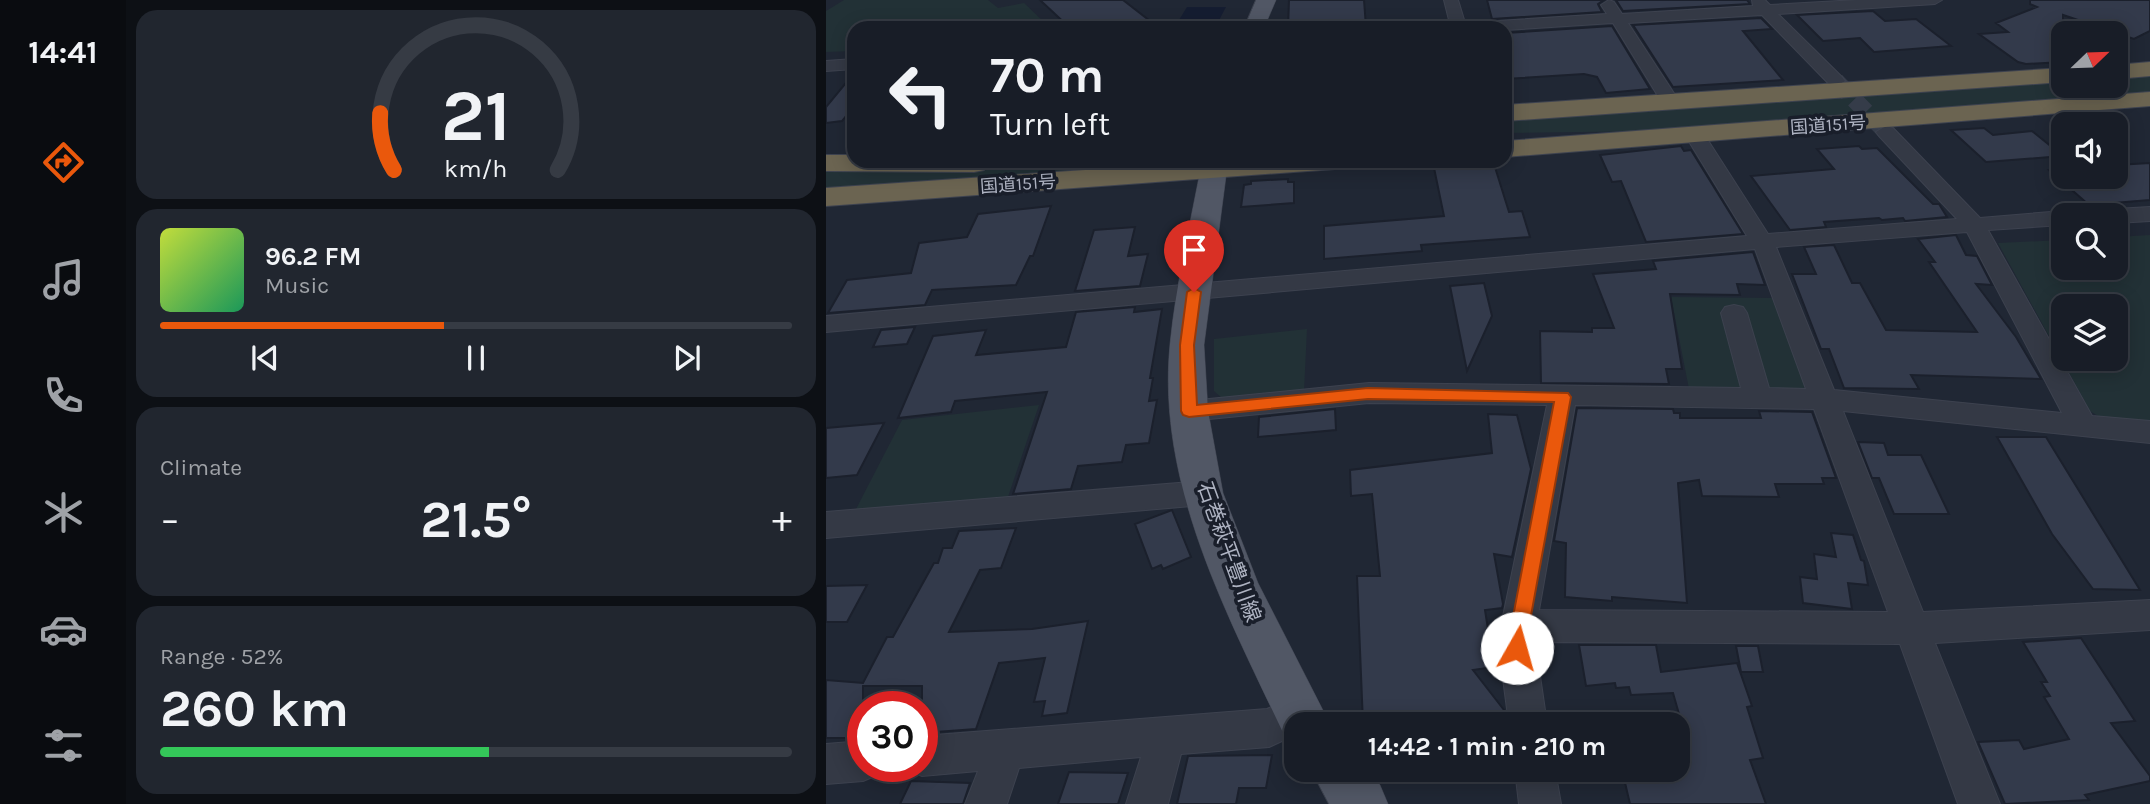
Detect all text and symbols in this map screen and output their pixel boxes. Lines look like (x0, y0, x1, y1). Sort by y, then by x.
north arrow (2051, 21, 2128, 98)
map controls (2051, 21, 2128, 371)
text: 14:41 (28, 34, 98, 71)
text: 70 m (990, 47, 1104, 104)
icon: left (875, 49, 966, 140)
text: 21 (441, 74, 511, 159)
text: Turn left (990, 106, 1110, 143)
street label: 国道151号 (1789, 111, 1867, 139)
button: sound (2051, 112, 2128, 189)
icon: directions (39, 138, 88, 187)
text: km/h (444, 154, 508, 183)
street label: 国道151号 (979, 170, 1057, 198)
button: search (2051, 203, 2128, 280)
pin (1164, 220, 1224, 292)
icon: arrive (1175, 231, 1213, 269)
text: 96.2 FM (265, 241, 362, 272)
icon: music (39, 255, 88, 304)
text: Music (265, 272, 329, 299)
button: layers (2051, 294, 2128, 371)
icon: previous (246, 339, 284, 377)
icon: pause (457, 339, 495, 377)
icon: next (668, 339, 706, 377)
icon: phone (39, 371, 88, 420)
text: Climate (160, 454, 242, 481)
street label: 石巻萩平豊川線 (1193, 479, 1265, 625)
icon: climate (39, 488, 88, 537)
text: 21.5° (420, 489, 532, 550)
text: − (160, 497, 180, 542)
text: + (772, 497, 792, 542)
icon: car (39, 605, 88, 654)
position arrow (1480, 611, 1554, 685)
text: Range · 52% (160, 643, 283, 670)
text: 260 km (160, 678, 349, 739)
speed limit sign: 30 (847, 691, 938, 782)
icon: filters (39, 721, 88, 770)
text: 14:42 · 1 min · 210 m (1368, 731, 1606, 762)

